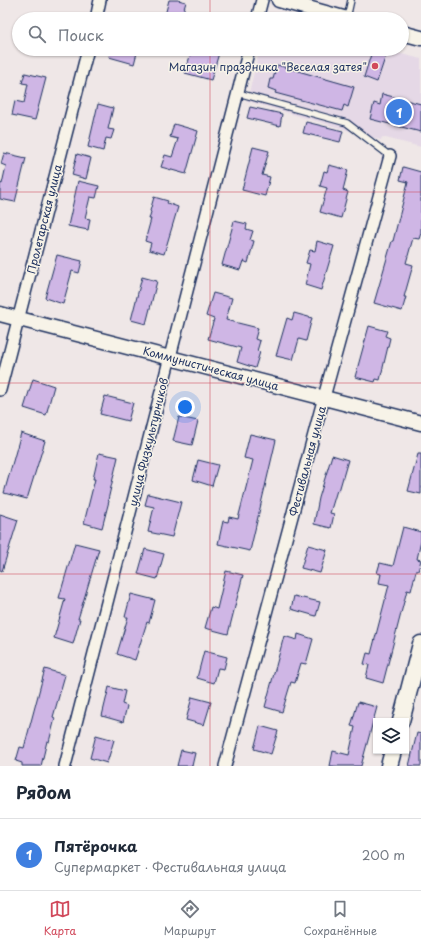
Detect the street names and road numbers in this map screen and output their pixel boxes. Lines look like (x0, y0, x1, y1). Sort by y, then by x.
street label: Пролетарская улица (22, 162, 66, 276)
street label: Коммунистическая улица (141, 342, 281, 394)
street label: улица Физкультурников (124, 376, 172, 508)
street label: Фестивальная улица (284, 404, 330, 518)

